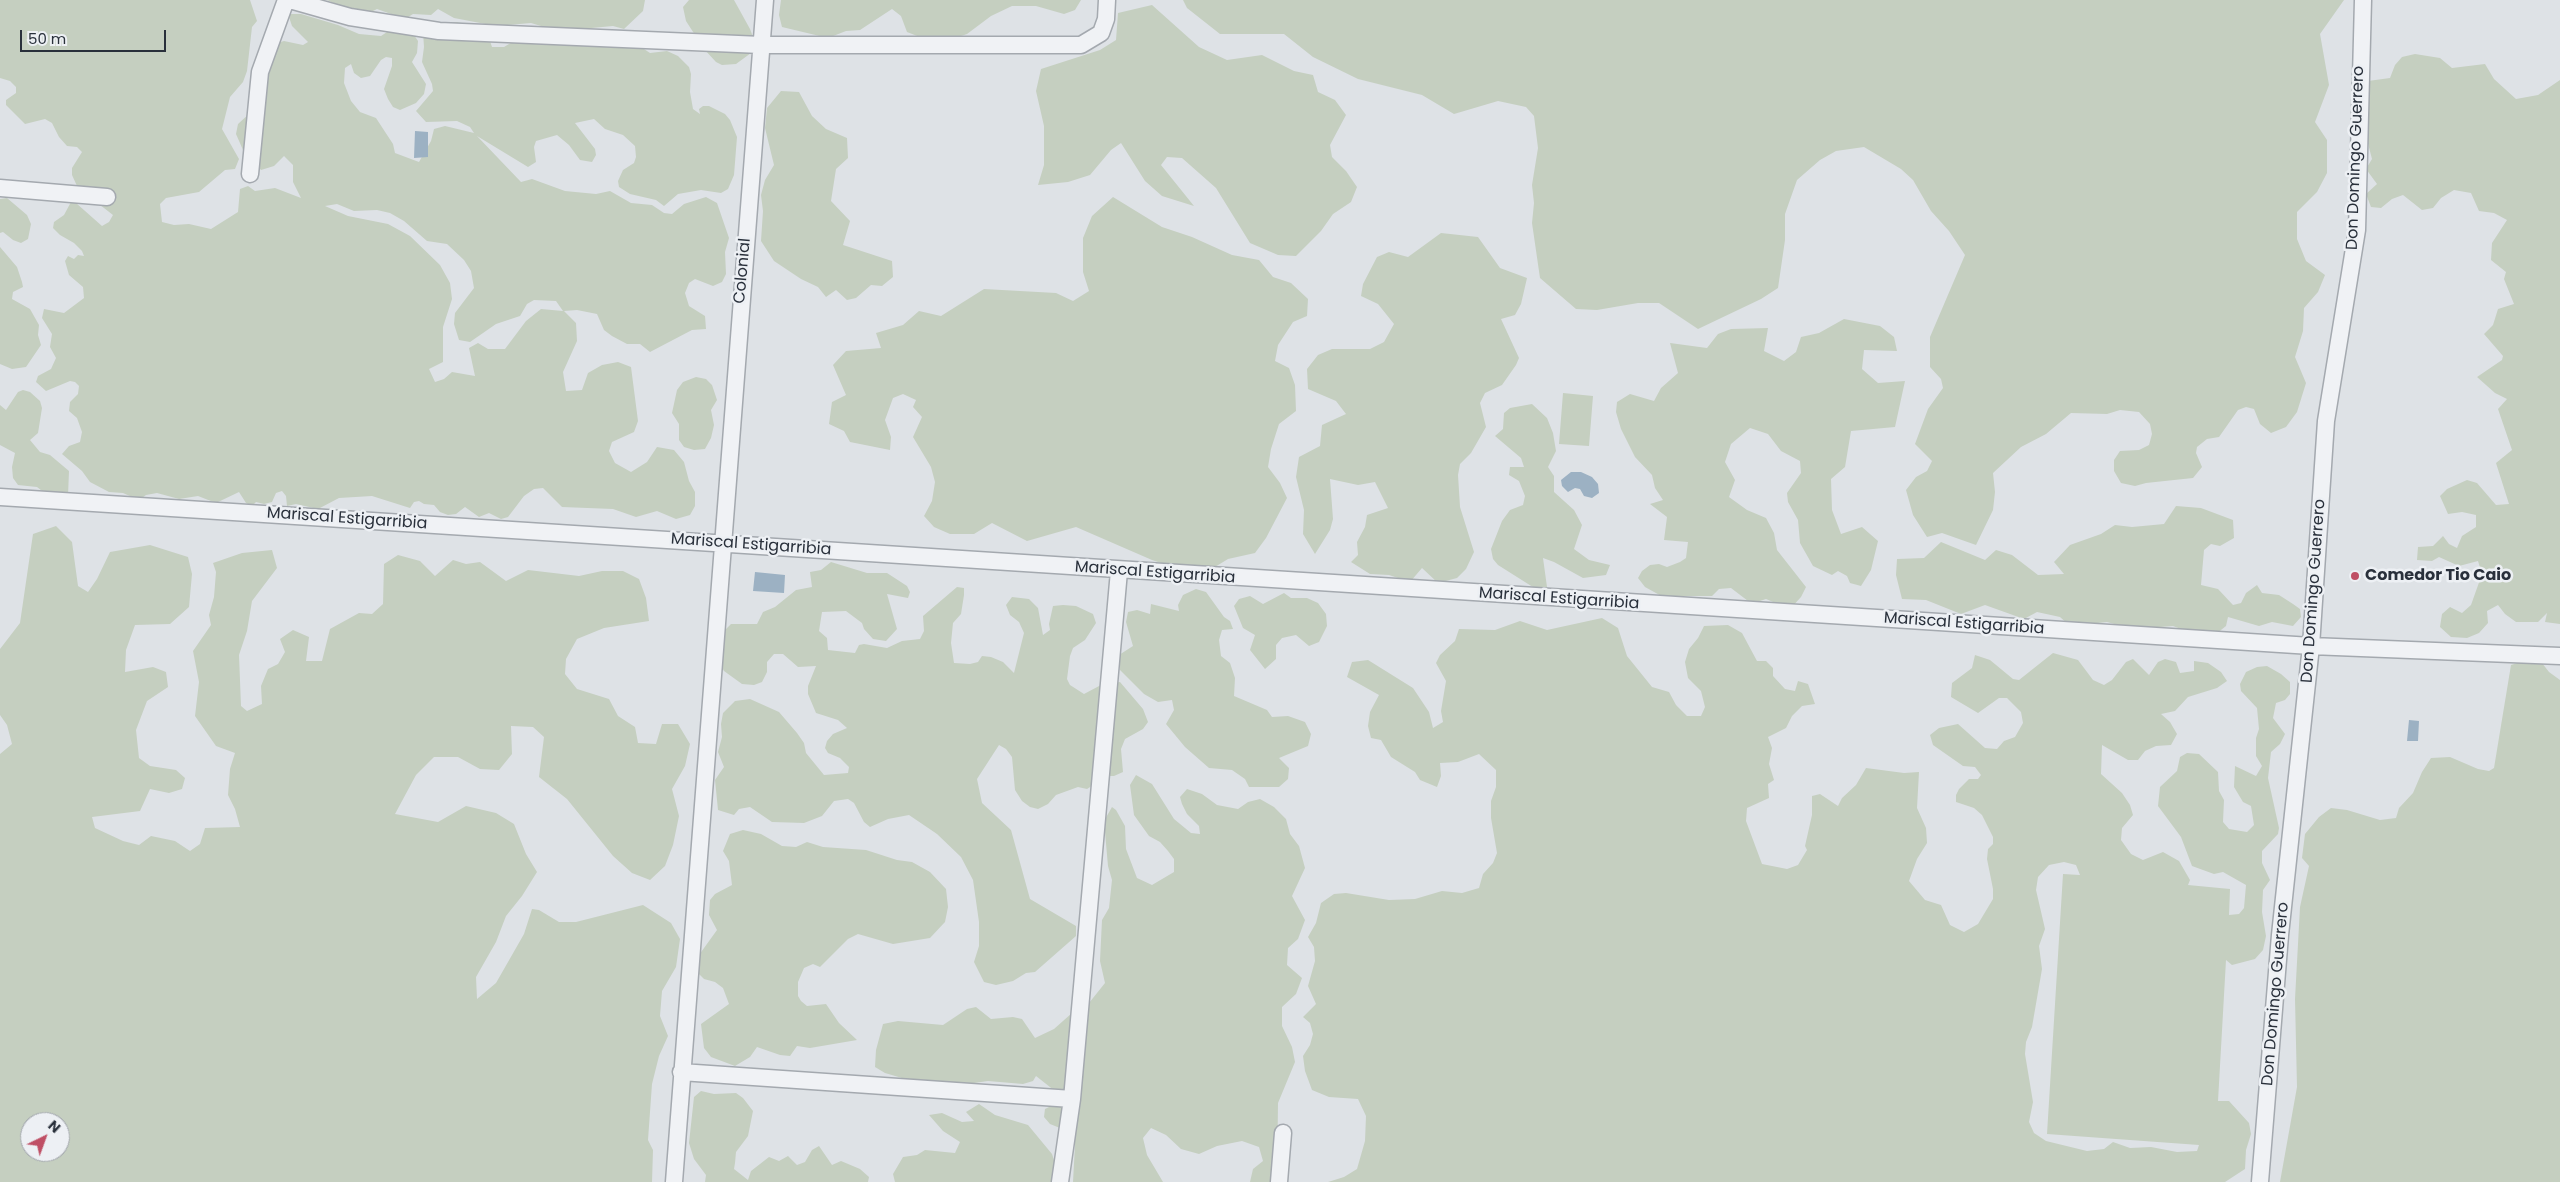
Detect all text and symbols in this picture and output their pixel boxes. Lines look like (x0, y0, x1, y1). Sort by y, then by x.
scale bar (22, 20, 169, 52)
text: 50 m (28, 28, 66, 49)
street label: Don Domingo Guerrero (2343, 66, 2369, 250)
street label: Colonial (731, 237, 755, 305)
street label: Don Domingo Guerrero (2298, 498, 2330, 684)
street label: Mariscal Estigarribia (266, 504, 428, 534)
street label: Mariscal Estigarribia (670, 530, 832, 560)
street label: Mariscal Estigarribia (1074, 558, 1236, 588)
place label: Comedor Tio Caio (2365, 566, 2511, 586)
marker: Comedor Tio Caio (2349, 570, 2361, 582)
street label: Mariscal Estigarribia (1478, 584, 1640, 614)
street label: Mariscal Estigarribia (1883, 609, 2045, 639)
street label: Don Domingo Guerrero (2258, 901, 2294, 1087)
north arrow (20, 1112, 70, 1162)
text: N (44, 1116, 65, 1138)

